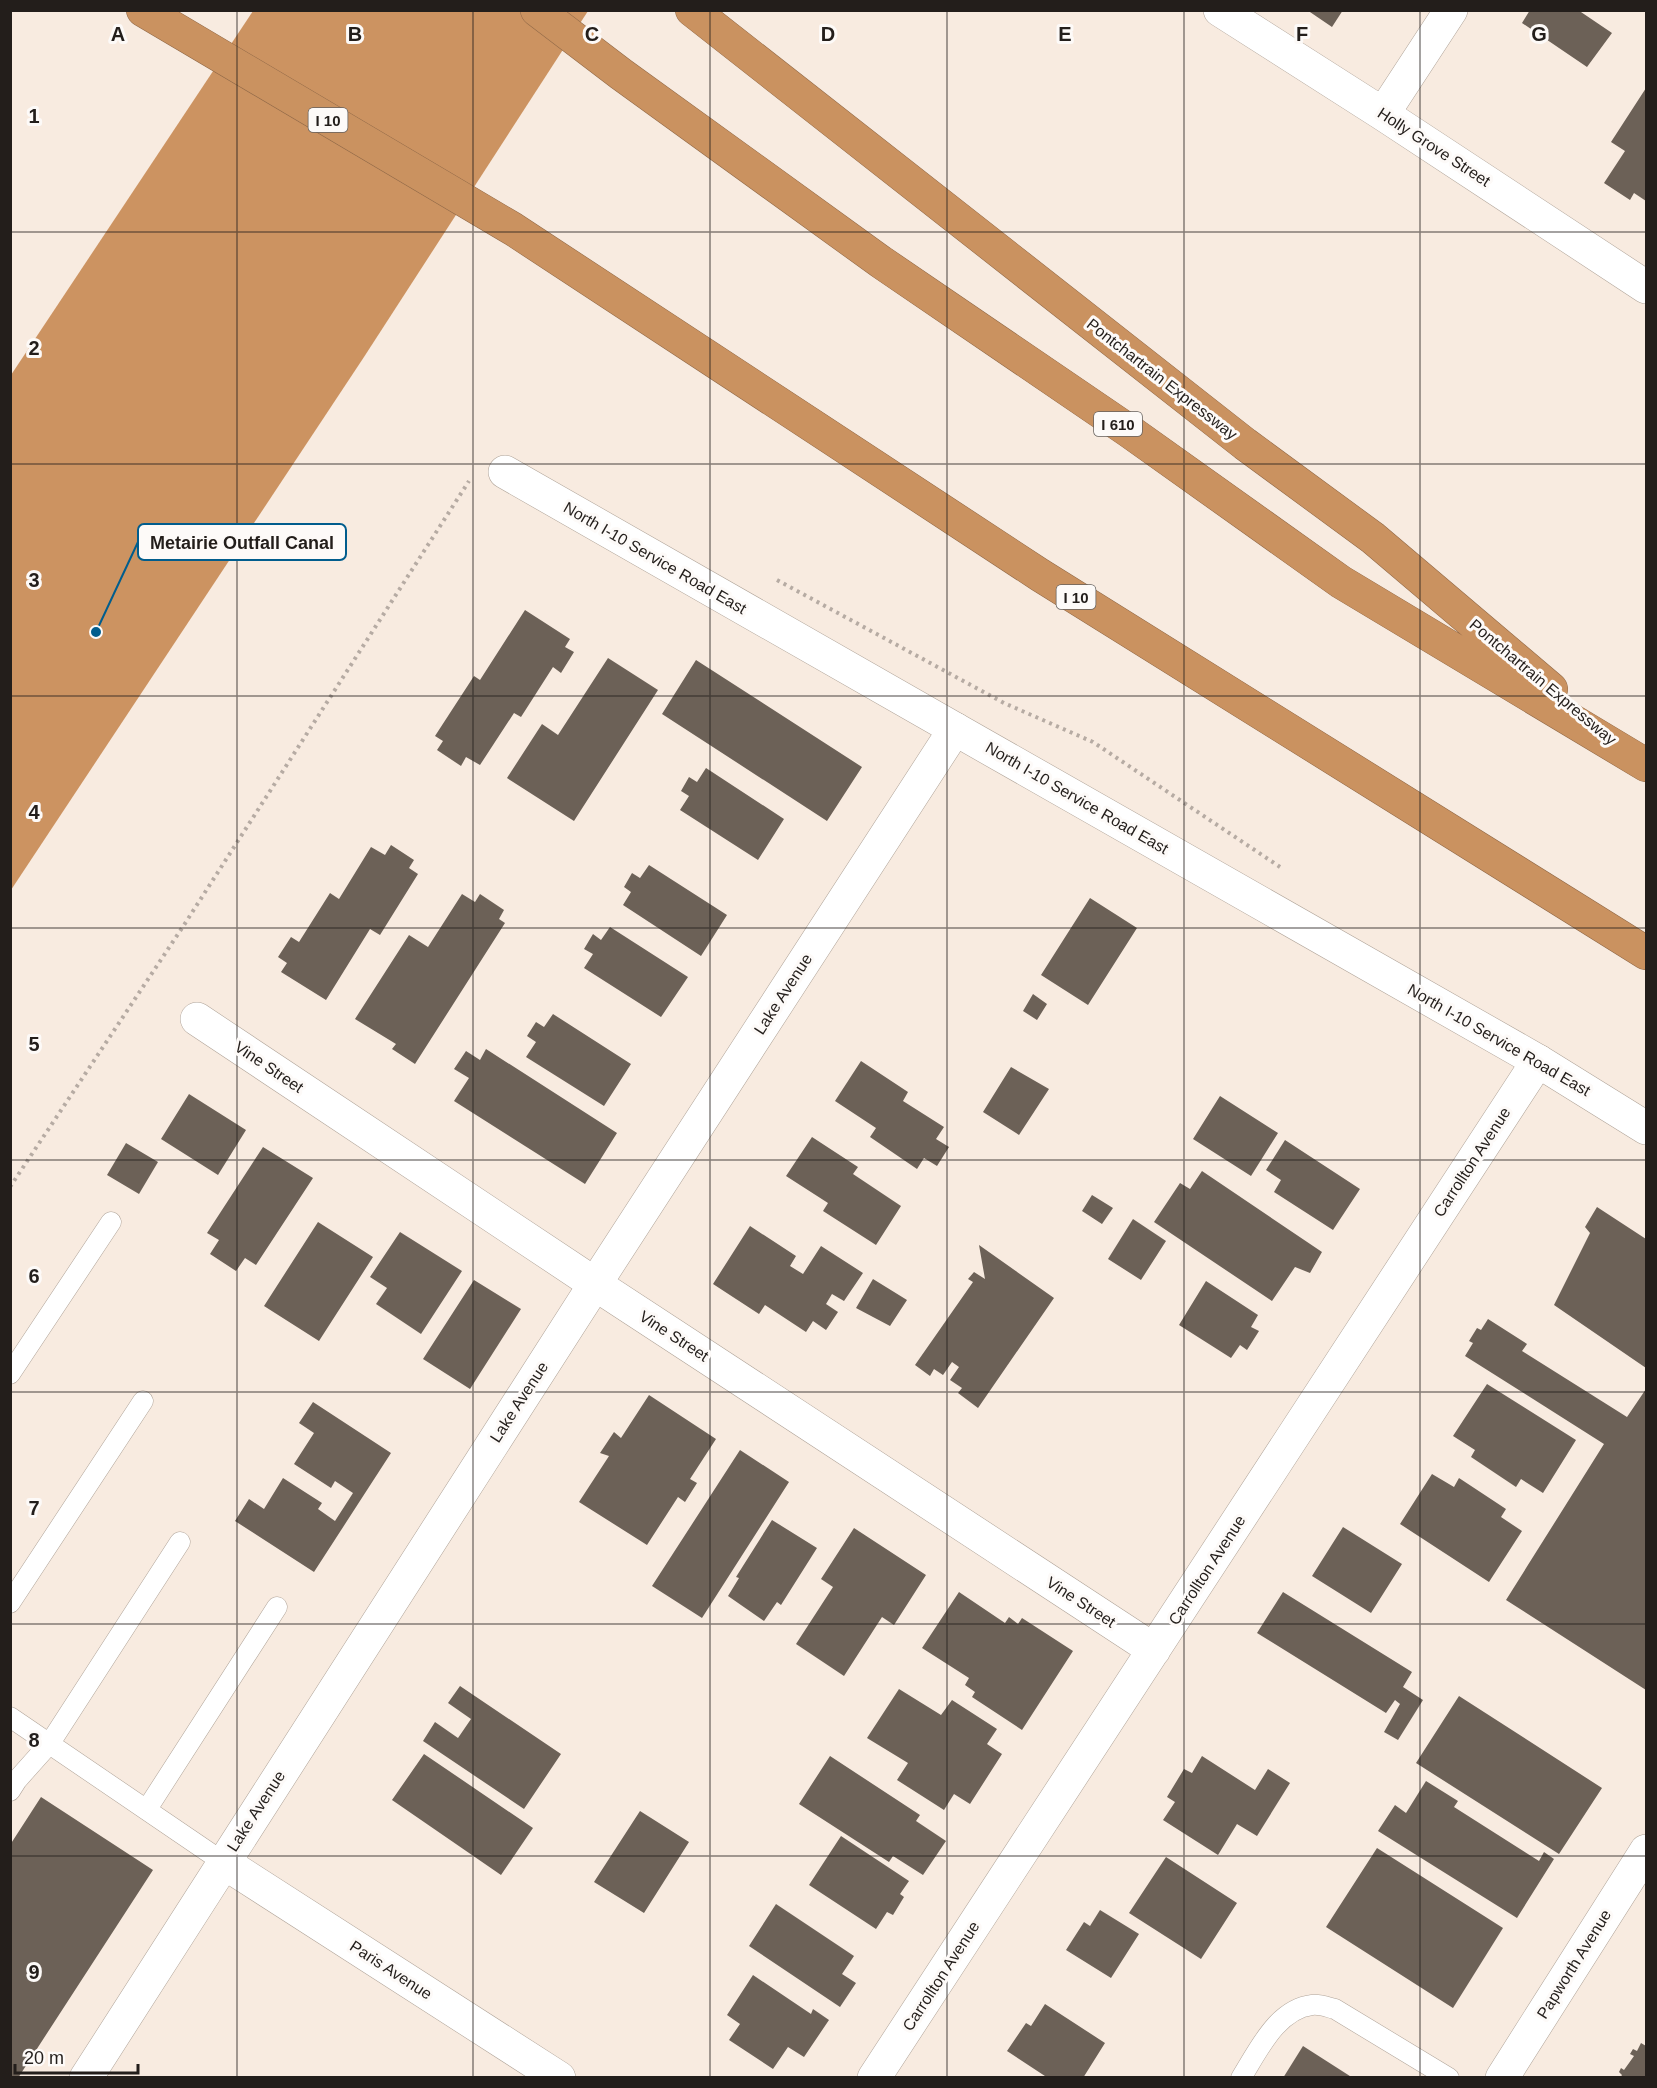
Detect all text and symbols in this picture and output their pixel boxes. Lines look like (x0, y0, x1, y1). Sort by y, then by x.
text: A (111, 23, 125, 45)
text: B (348, 23, 362, 45)
text: C (585, 23, 599, 45)
text: D (821, 23, 835, 45)
text: E (1058, 23, 1072, 45)
text: F (1296, 23, 1308, 45)
text: G (1531, 23, 1547, 45)
street label: Holly Grove Street (1375, 104, 1494, 190)
text: 1 (28, 105, 40, 127)
road number: I 10 (308, 108, 348, 132)
street label: Pontchartrain Expressway (1084, 315, 1240, 443)
text: 2 (28, 337, 40, 359)
road number: I 610 (1094, 412, 1142, 436)
street label: North I-10 Service Road East (561, 499, 750, 618)
callout: Metairie Outfall Canal (138, 524, 346, 560)
text: Metairie Outfall Canal (150, 533, 334, 553)
text: 3 (28, 569, 40, 591)
road number: I 10 (1056, 585, 1096, 609)
street label: Pontchartrain Expressway (1466, 616, 1620, 748)
street label: North I-10 Service Road East (983, 739, 1172, 858)
text: 4 (28, 801, 40, 823)
street label: Lake Avenue (751, 951, 815, 1037)
street label: North I-10 Service Road East (1405, 981, 1594, 1100)
text: 5 (28, 1033, 40, 1055)
street label: Vine Street (232, 1038, 307, 1096)
street label: Carrollton Avenue (1430, 1104, 1514, 1220)
text: 6 (28, 1265, 40, 1287)
street label: Vine Street (636, 1307, 712, 1365)
street label: Lake Avenue (487, 1359, 551, 1445)
text: 7 (28, 1497, 40, 1519)
street label: Carrollton Avenue (1165, 1512, 1249, 1628)
street label: Vine Street (1043, 1573, 1119, 1631)
text: 8 (28, 1729, 40, 1751)
street label: Lake Avenue (224, 1768, 288, 1854)
street label: Papworth Avenue (1534, 1906, 1614, 2022)
street label: Carrollton Avenue (899, 1918, 983, 2034)
street label: Paris Avenue (347, 1937, 435, 2003)
text: 9 (28, 1961, 40, 1983)
scale bar (15, 2037, 138, 2075)
text: 20 m (24, 2048, 64, 2068)

